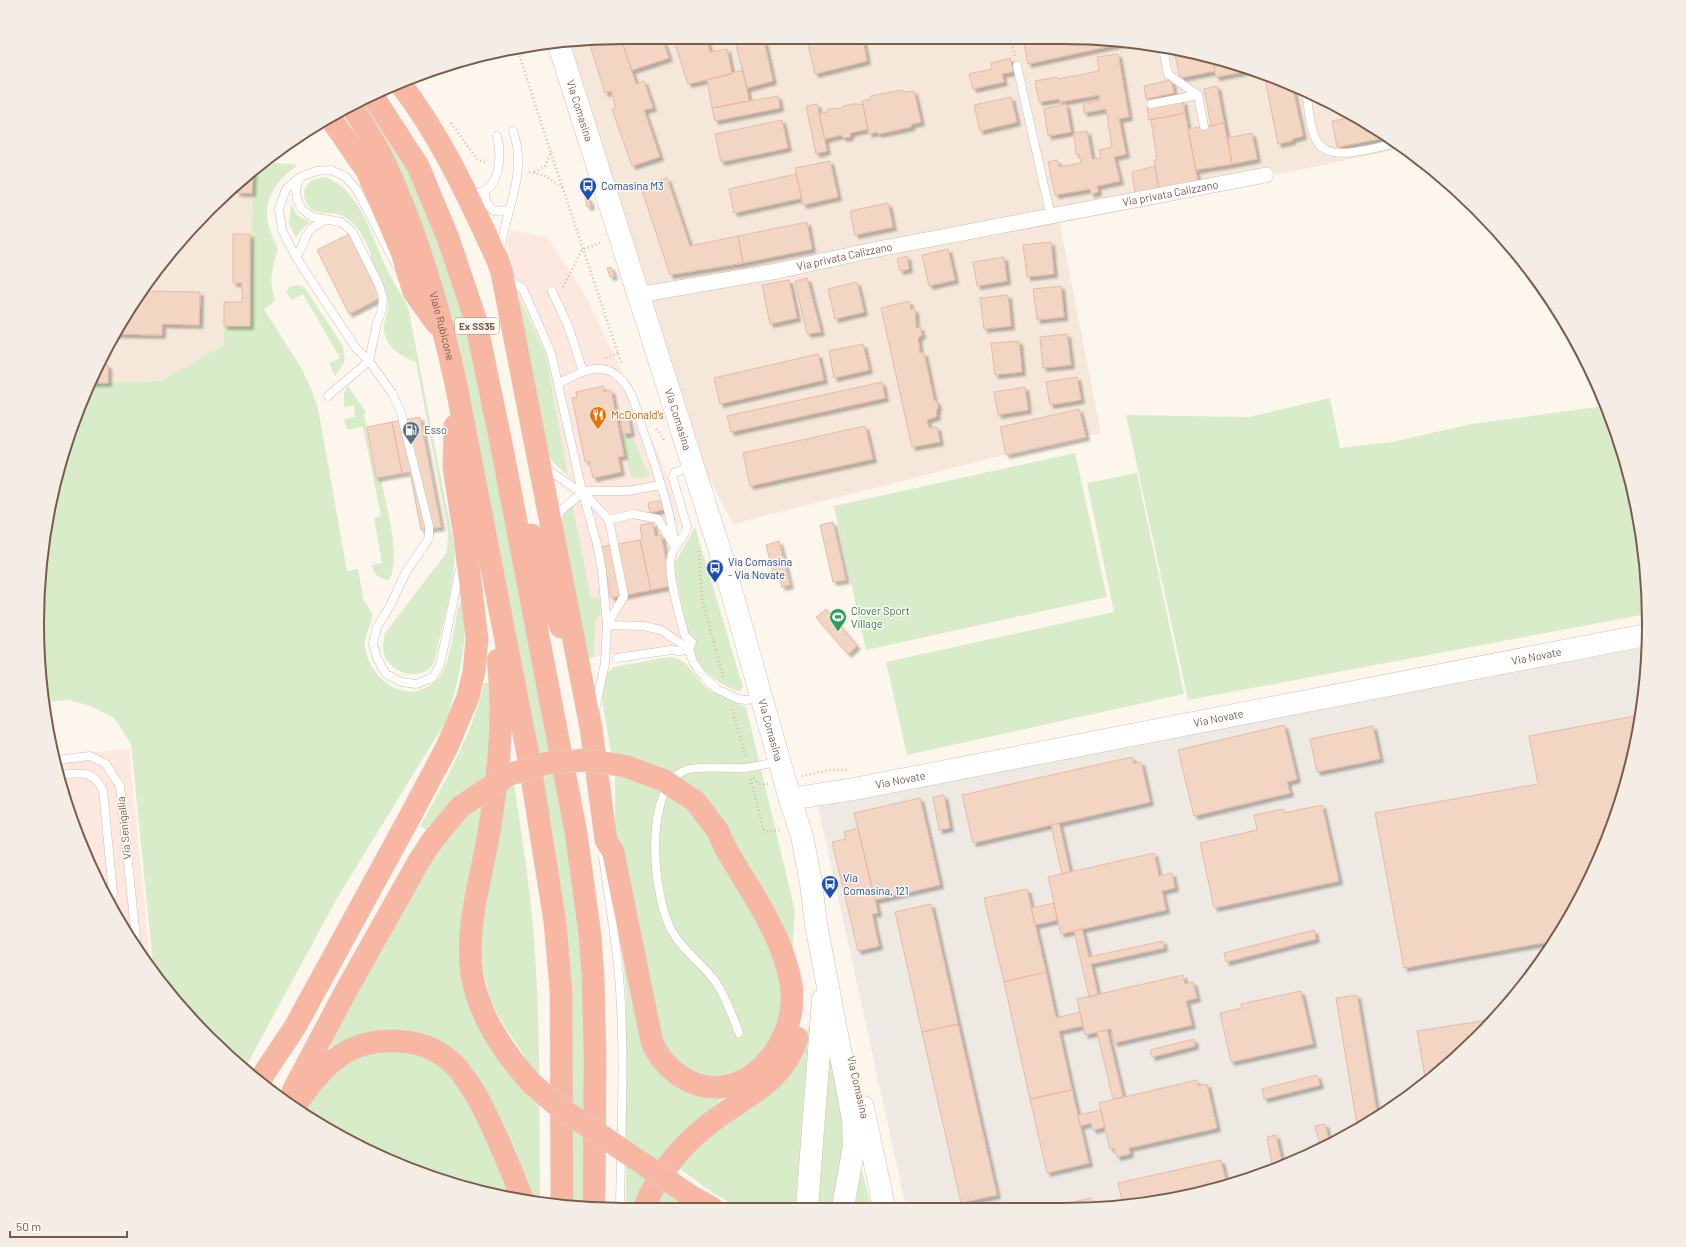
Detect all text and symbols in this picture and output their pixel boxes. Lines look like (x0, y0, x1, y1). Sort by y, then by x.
street label: Via Comasina (564, 78, 596, 143)
bus stop icon: Comasina M3 (578, 176, 598, 201)
street label: Via privata Calizzano (1121, 177, 1219, 208)
place label: Comasina M3 (601, 179, 664, 192)
street label: Via privata Calizzano (795, 240, 893, 273)
street label: Viale Rubicone (427, 290, 457, 361)
road number: Ex SS35 (455, 318, 499, 334)
street label: Via Comasina (663, 387, 695, 452)
restaurant icon: McDonald's (588, 405, 608, 430)
place label: McDonald's (611, 408, 664, 421)
fuel station icon: Esso (401, 420, 421, 445)
place label: Esso (424, 423, 447, 436)
place label: Via Comasina - Via Novate (728, 555, 792, 581)
bus stop icon: Via Comasina - Via Novate (705, 558, 725, 583)
place label: Clover Sport Village (851, 604, 910, 630)
sports icon: Clover Sport Village (828, 607, 848, 632)
street label: Via Novate (1510, 645, 1563, 667)
street label: Via Comasina (756, 697, 786, 762)
street label: Via Novate (1192, 706, 1245, 729)
street label: Via Novate (874, 768, 927, 791)
street label: Via Senigallia (114, 796, 133, 860)
place label: Via Comasina, 121 (843, 871, 909, 897)
bus stop icon: Via Comasina, 121 (820, 874, 840, 899)
street label: Via Comasina (845, 1054, 872, 1120)
scale bar (10, 1213, 127, 1239)
text: 50 m (16, 1219, 41, 1233)

